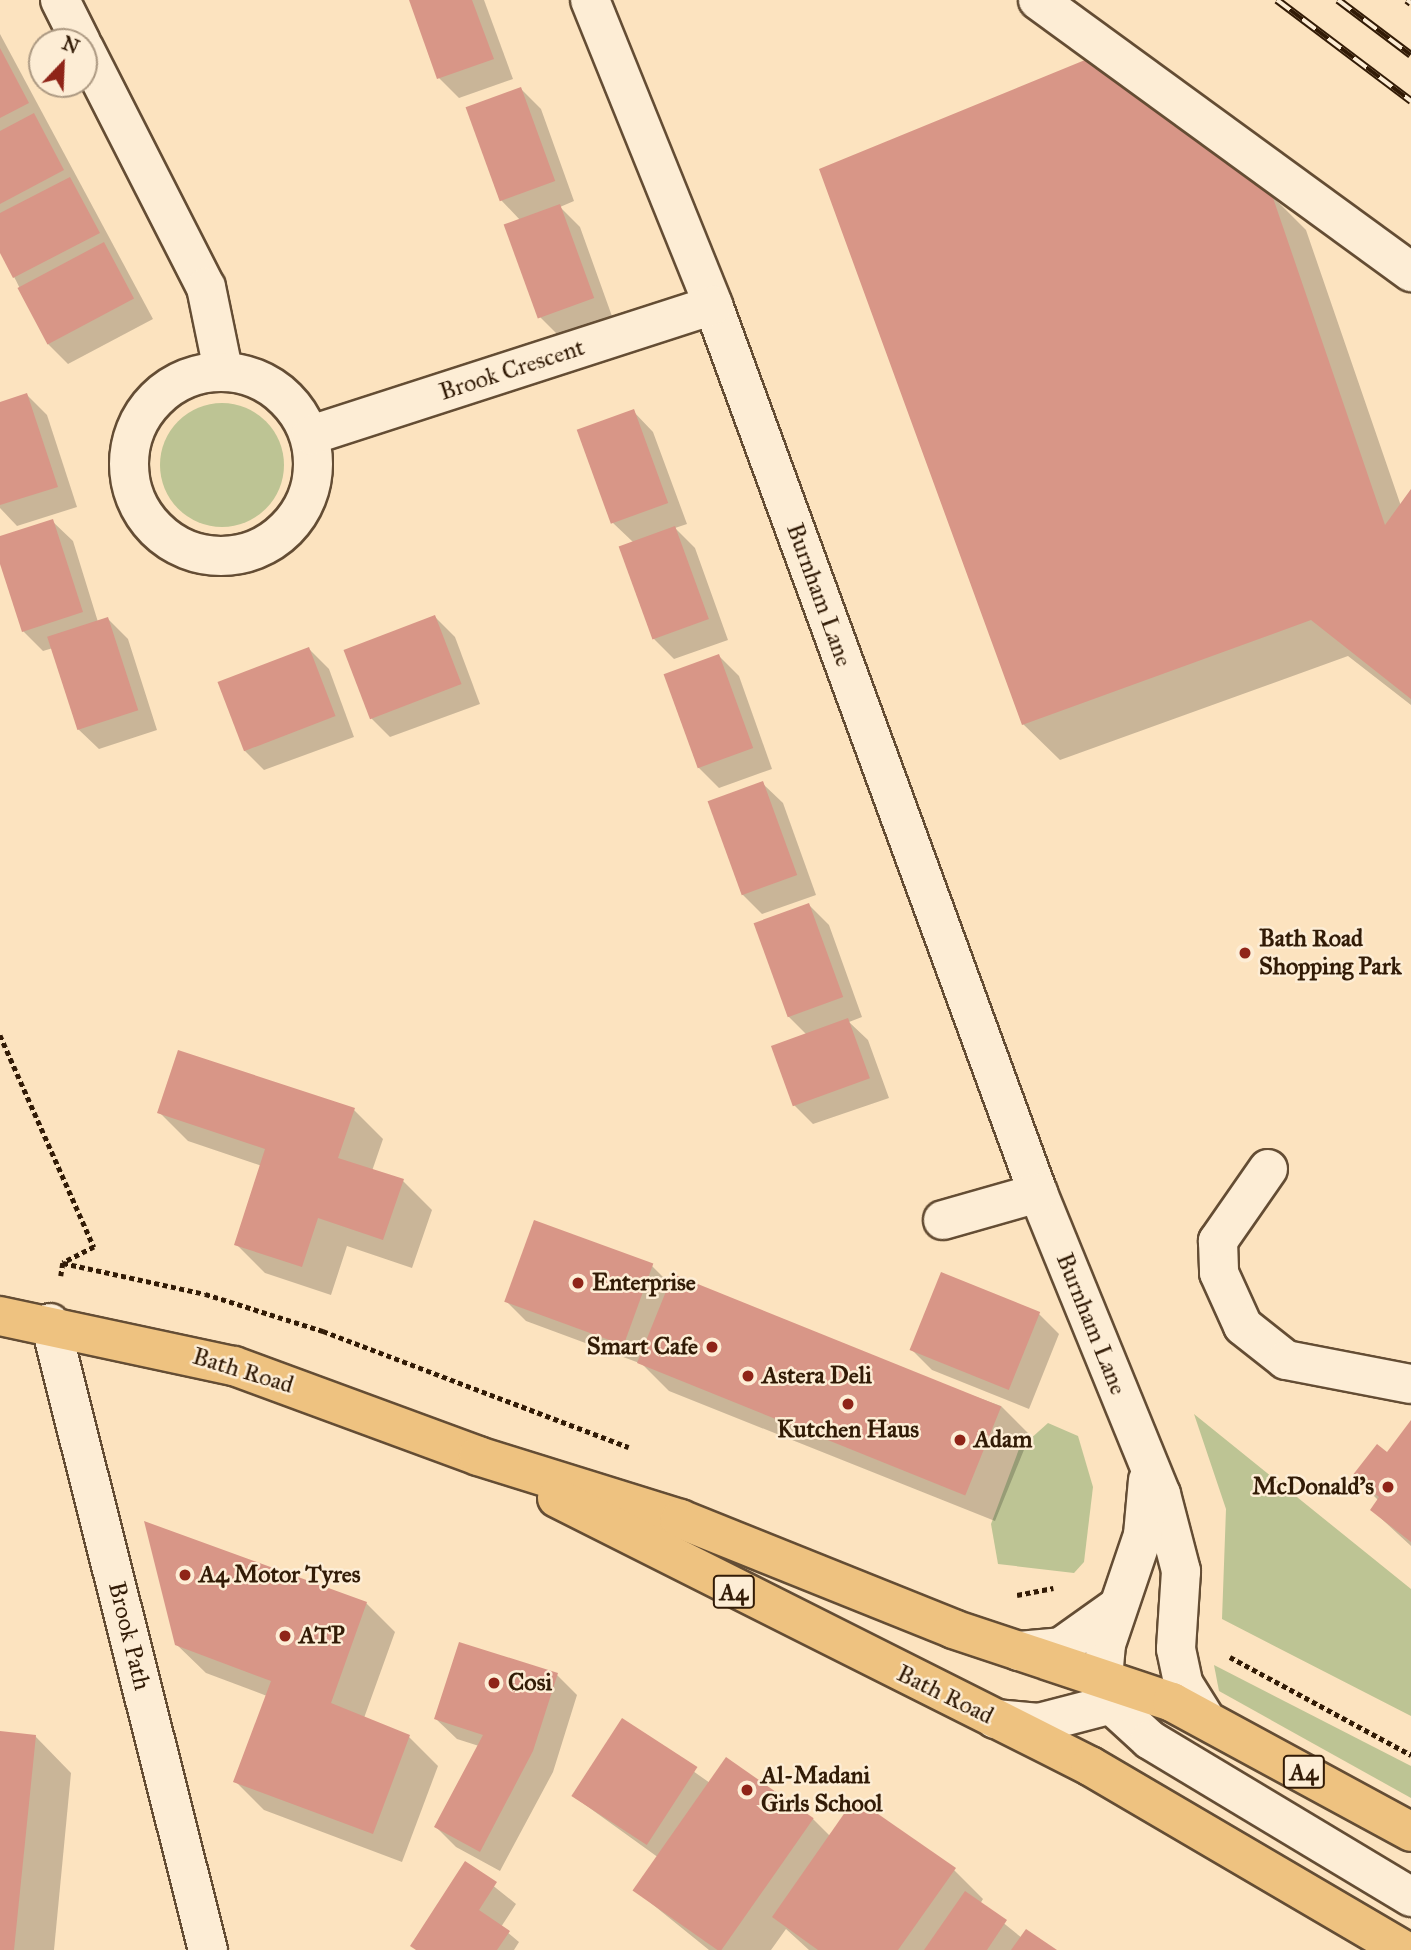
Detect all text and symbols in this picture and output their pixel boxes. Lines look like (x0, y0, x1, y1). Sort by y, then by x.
north arrow (28, 28, 98, 98)
text: N (59, 31, 83, 59)
street label: Brook Crescent (436, 333, 588, 407)
street label: Burnham Lane (780, 519, 858, 671)
place label: Bath Road Shopping Park (1259, 925, 1402, 981)
marker: Bath Road Shopping Park (1237, 945, 1253, 961)
street label: Burnham Lane (1049, 1249, 1133, 1399)
place label: Enterprise (592, 1269, 696, 1297)
marker: Enterprise (570, 1275, 586, 1291)
place label: Smart Cafe (587, 1333, 698, 1361)
marker: Smart Cafe (704, 1339, 720, 1355)
street label: Bath Road (189, 1342, 297, 1400)
place label: Astera Deli (762, 1362, 872, 1390)
marker: Astera Deli (740, 1368, 756, 1384)
marker: Kutchen Haus (840, 1396, 856, 1412)
place label: Kutchen Haus (777, 1416, 919, 1444)
place label: Adam (974, 1426, 1032, 1454)
marker: Adam (952, 1432, 968, 1448)
place label: McDonald's (1252, 1473, 1374, 1501)
marker: McDonald's (1380, 1479, 1396, 1495)
place label: A4 Motor Tyres (199, 1561, 361, 1589)
marker: A4 Motor Tyres (177, 1567, 193, 1583)
road number: A4 (711, 1572, 757, 1611)
street label: Brook Path (102, 1579, 156, 1693)
place label: ATP (299, 1622, 345, 1650)
marker: ATP (277, 1628, 293, 1644)
street label: Bath Road (892, 1659, 998, 1731)
place label: Cosi (508, 1669, 552, 1697)
marker: Cosi (486, 1675, 502, 1691)
road number: A4 (1281, 1752, 1327, 1792)
place label: Al-Madani Girls School (761, 1762, 883, 1818)
marker: Al-Madani Girls School (739, 1782, 755, 1798)

